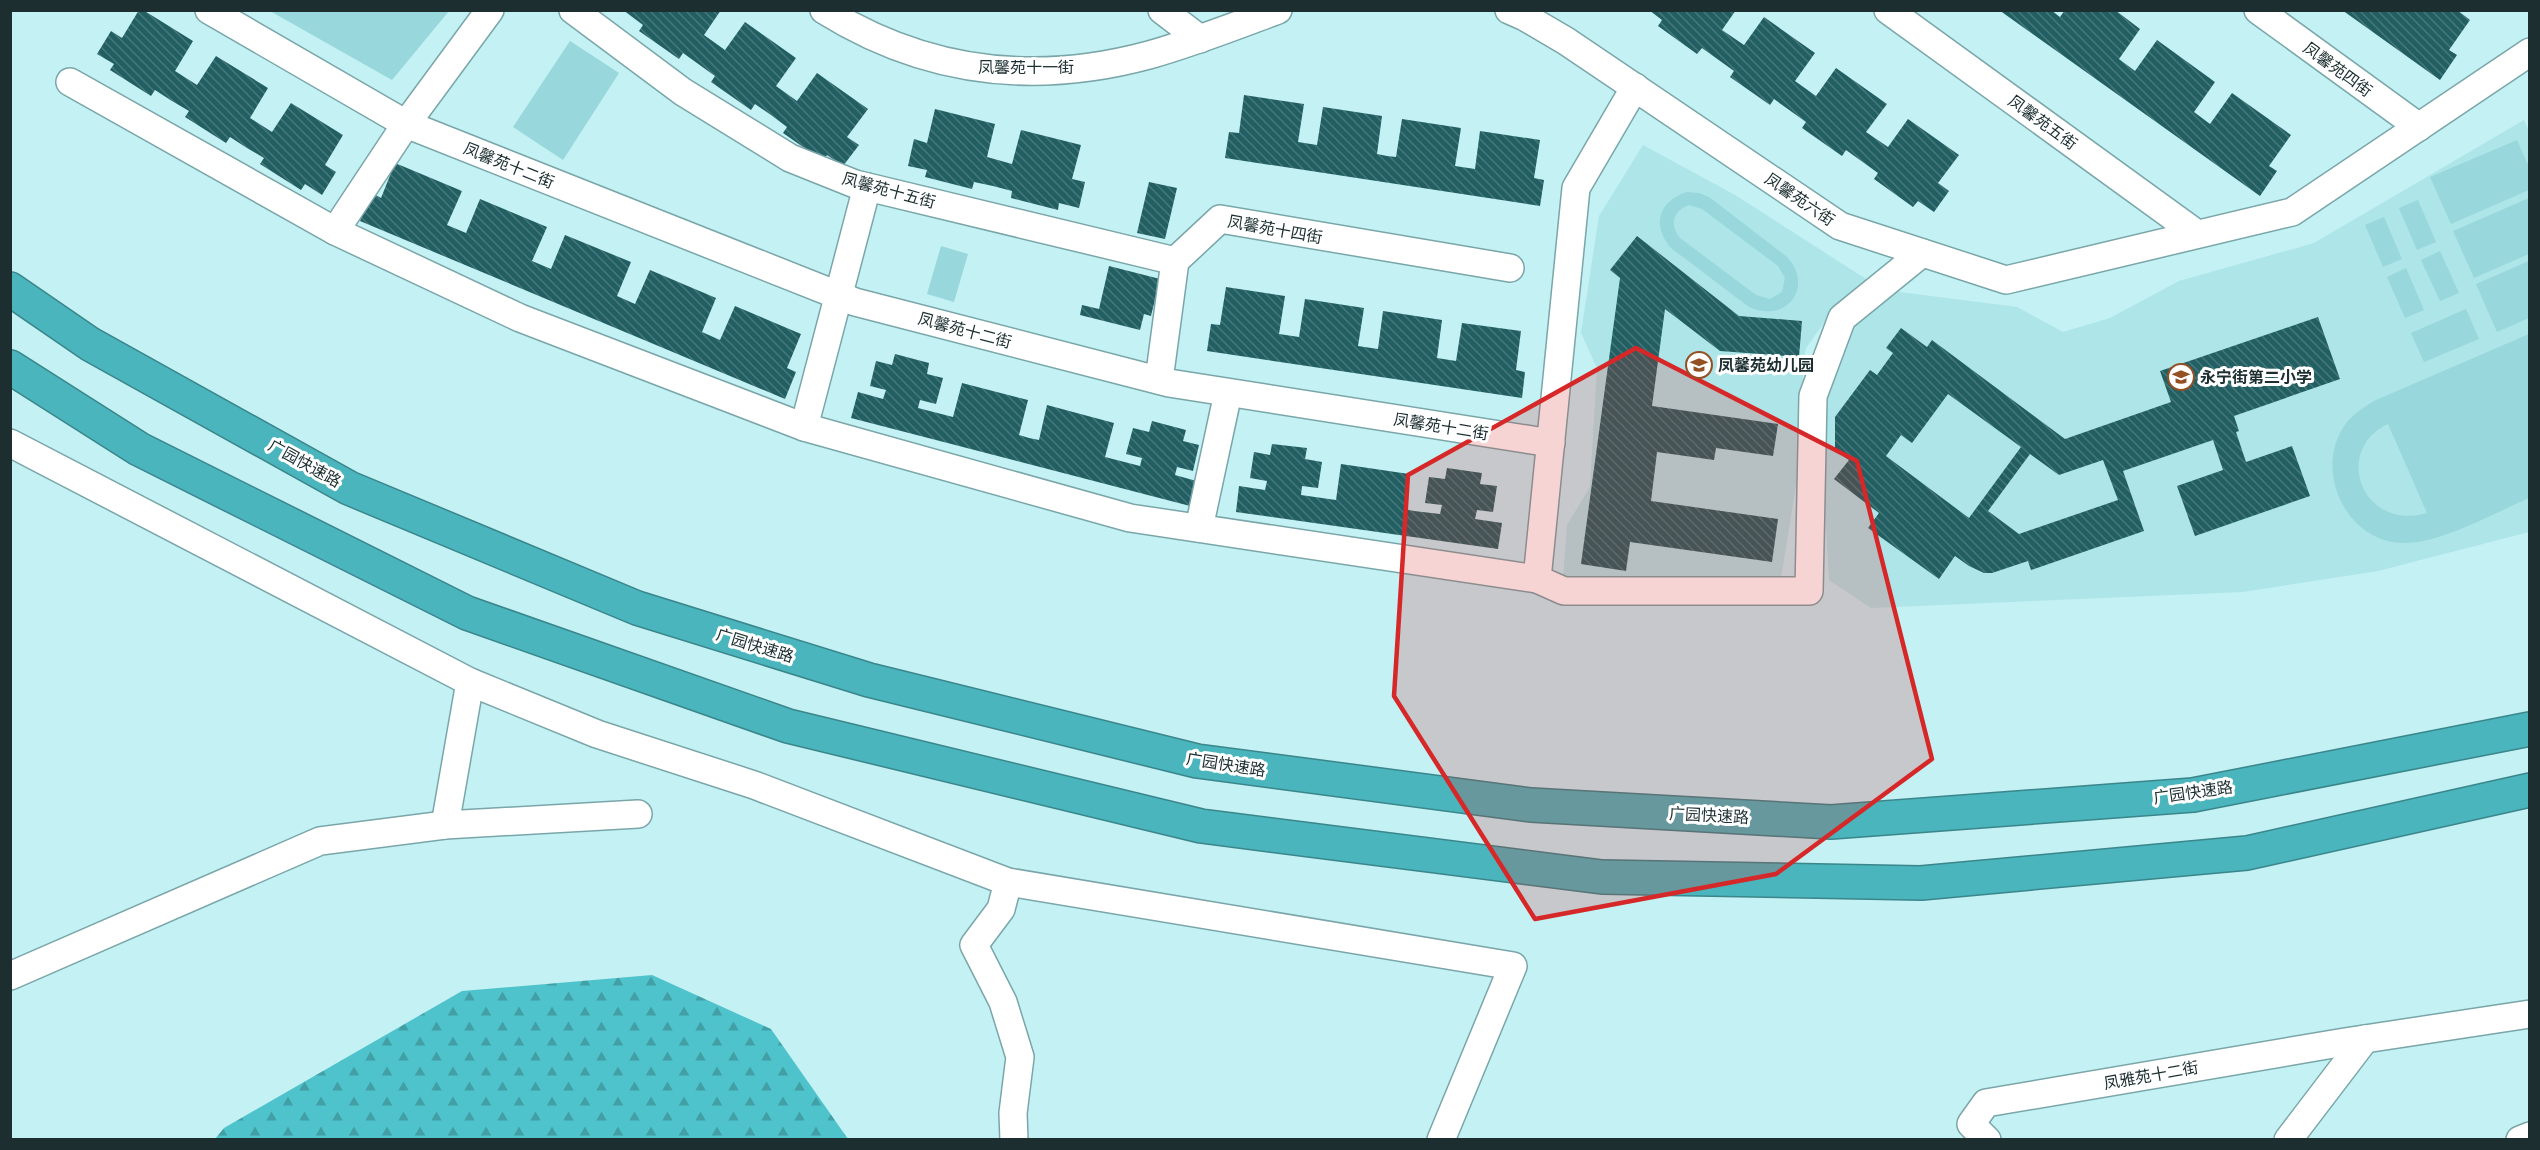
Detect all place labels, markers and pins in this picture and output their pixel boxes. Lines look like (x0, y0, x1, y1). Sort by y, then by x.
school or university icon: 凤馨苑幼儿园 (1684, 350, 1714, 380)
place label: 凤馨苑幼儿园 (1718, 356, 1814, 375)
school or university icon: 永宁街第二小学 (2166, 362, 2196, 392)
place label: 永宁街第二小学 (2200, 368, 2312, 387)

